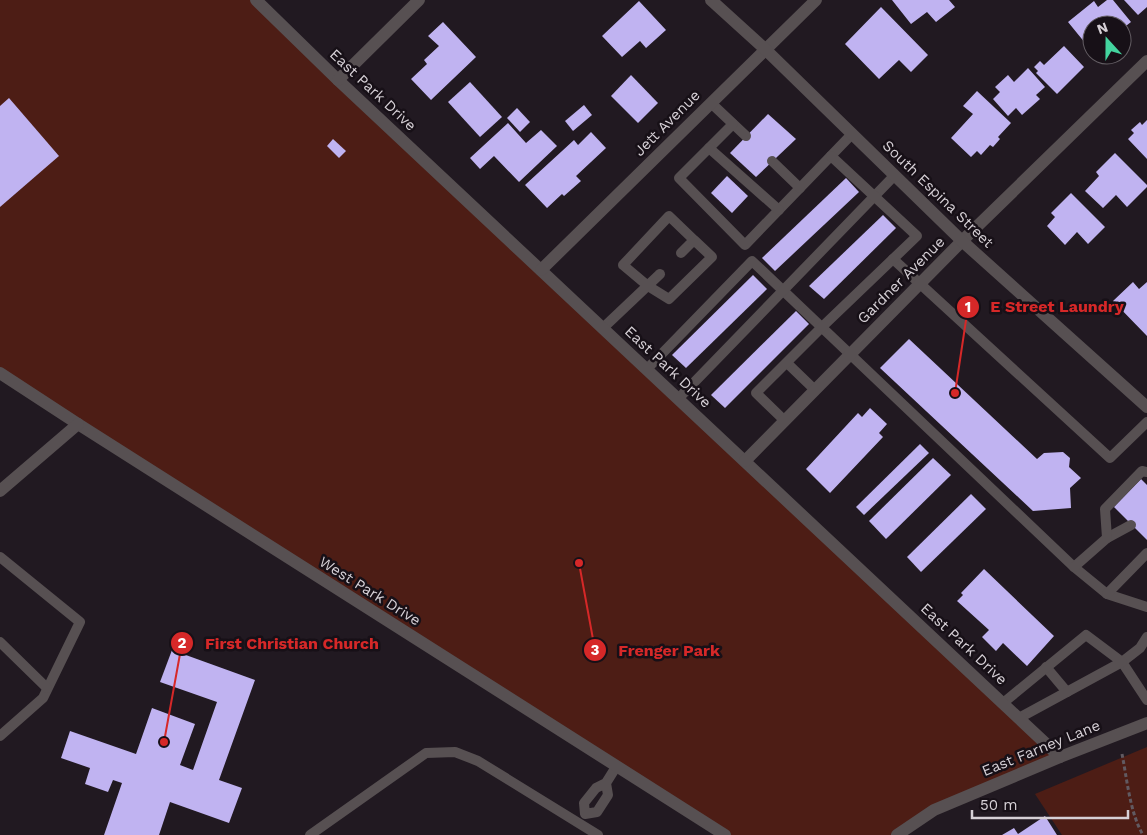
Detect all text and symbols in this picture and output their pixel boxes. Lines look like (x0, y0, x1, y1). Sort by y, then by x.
north arrow (1082, 15, 1132, 65)
text: N (1095, 19, 1110, 37)
street label: East Park Drive (326, 45, 420, 135)
street label: Jett Avenue (630, 86, 704, 160)
street label: South Espina Street (879, 136, 998, 252)
street label: Gardner Avenue (854, 233, 948, 327)
callout: E Street Laundry (956, 291, 1134, 322)
text: E Street Laundry (990, 297, 1125, 316)
text: 1 (965, 298, 971, 316)
street label: East Park Drive (621, 322, 715, 412)
street label: West Park Drive (316, 553, 424, 629)
street label: East Park Drive (917, 599, 1011, 689)
callout: First Christian Church (170, 628, 389, 659)
text: 2 (178, 634, 187, 652)
text: First Christian Church (205, 634, 379, 653)
callout: Frenger Park (583, 635, 730, 666)
text: 3 (591, 641, 600, 659)
text: Frenger Park (618, 641, 720, 660)
street label: East Farney Lane (979, 716, 1103, 780)
scale bar (972, 788, 1128, 820)
text: 50 m (980, 796, 1017, 814)

